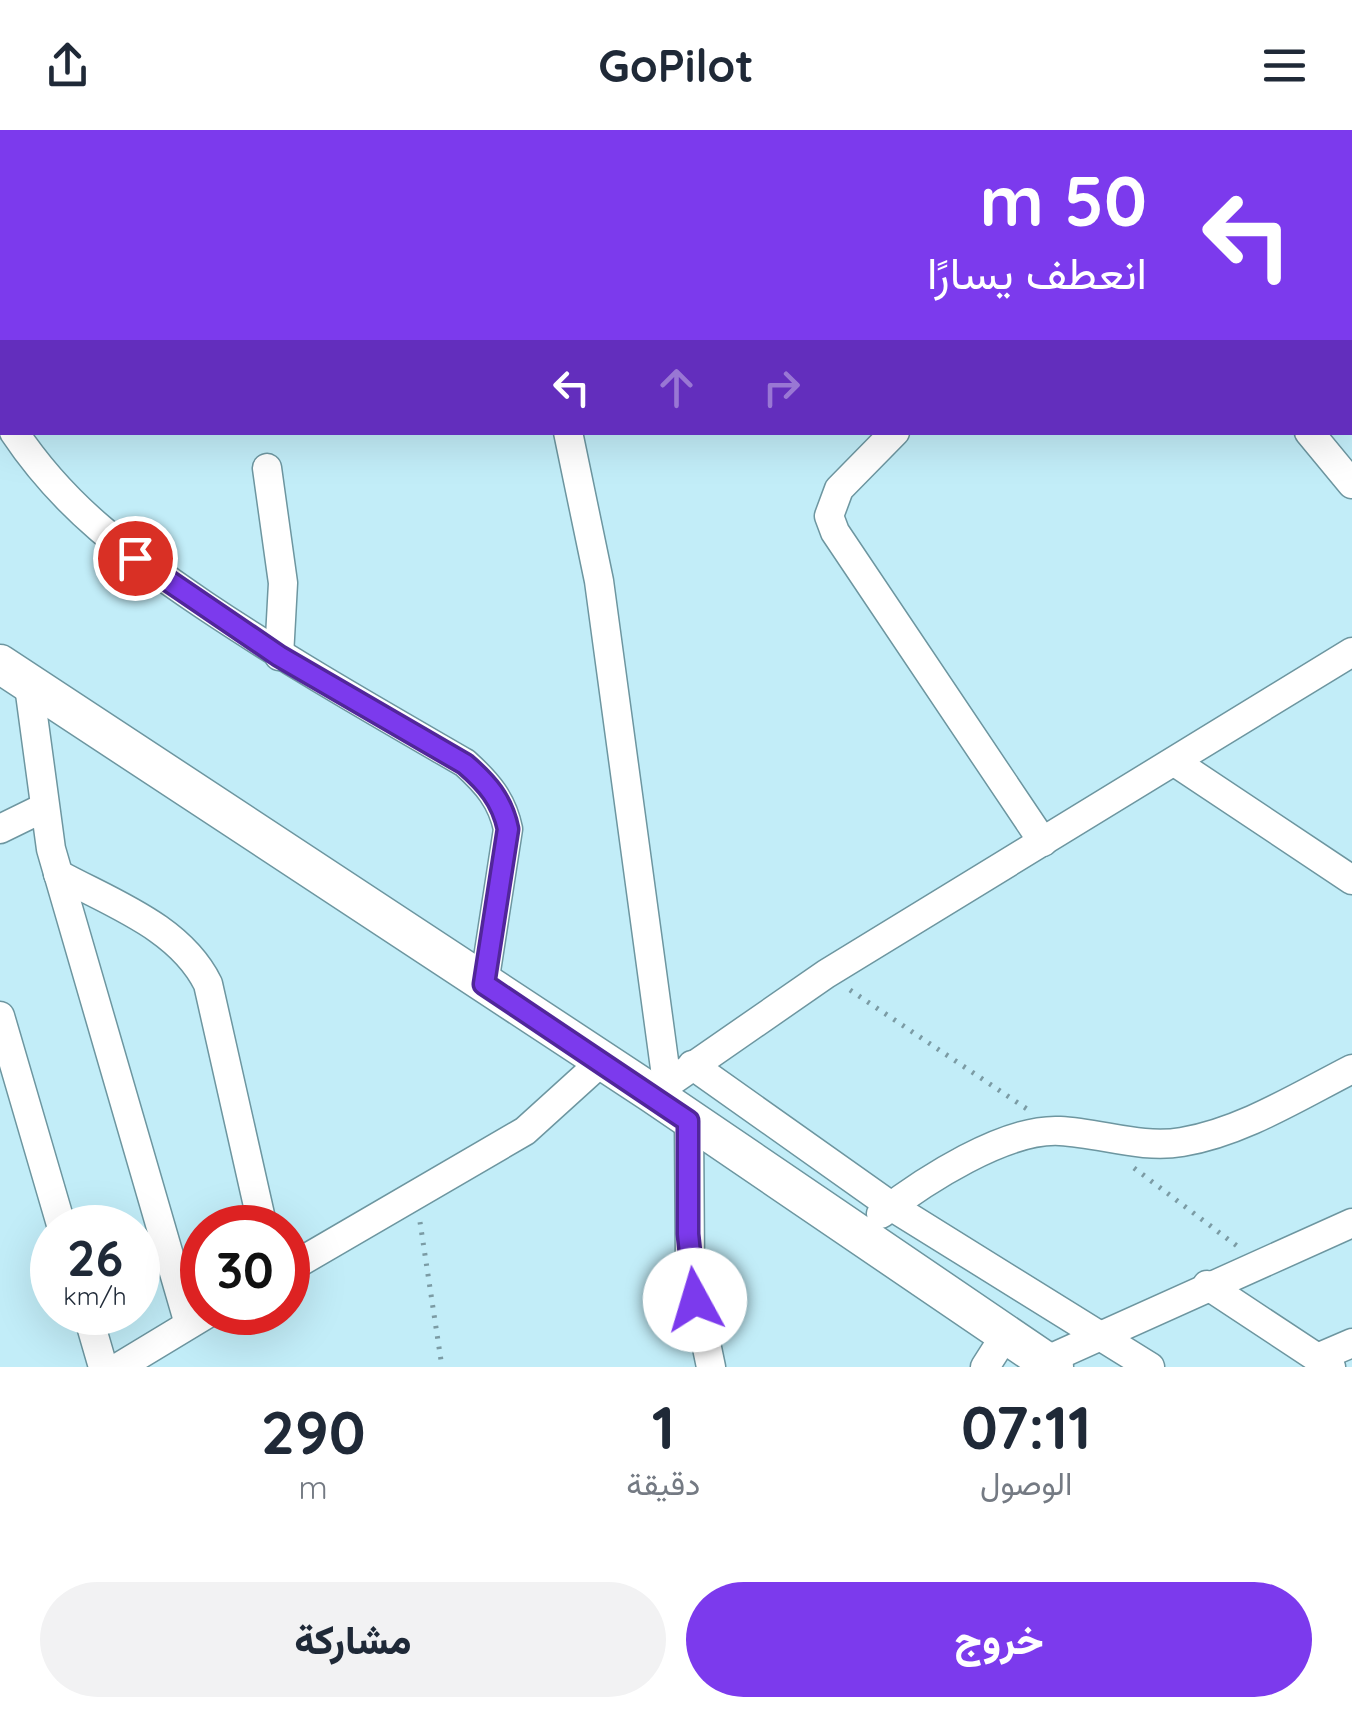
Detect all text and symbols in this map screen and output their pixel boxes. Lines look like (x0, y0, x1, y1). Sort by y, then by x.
text: GoPilot (598, 37, 754, 93)
icon: share (40, 38, 95, 93)
icon: menu (1257, 38, 1312, 93)
text: 50 m (980, 156, 1147, 244)
icon: left (1182, 170, 1312, 300)
text: انعطف يسارًا (927, 244, 1147, 300)
icon: left (544, 360, 599, 415)
icon: ahead (649, 360, 704, 415)
icon: right (754, 360, 809, 415)
pin (93, 516, 178, 601)
icon: arrive (108, 531, 163, 586)
speed limit sign: 30 (180, 1205, 310, 1335)
text: 26 (67, 1226, 123, 1289)
position arrow (643, 1248, 747, 1352)
text: km/h (63, 1280, 127, 1311)
text: 1 (652, 1389, 675, 1464)
text: 07:11 (961, 1389, 1091, 1464)
text: 290 (261, 1394, 366, 1469)
text: دقيقة (626, 1463, 700, 1503)
text: الوصول (980, 1463, 1072, 1503)
text: m (299, 1467, 328, 1507)
button: مشاركة (40, 1582, 666, 1697)
button: خروج (686, 1582, 1312, 1697)

